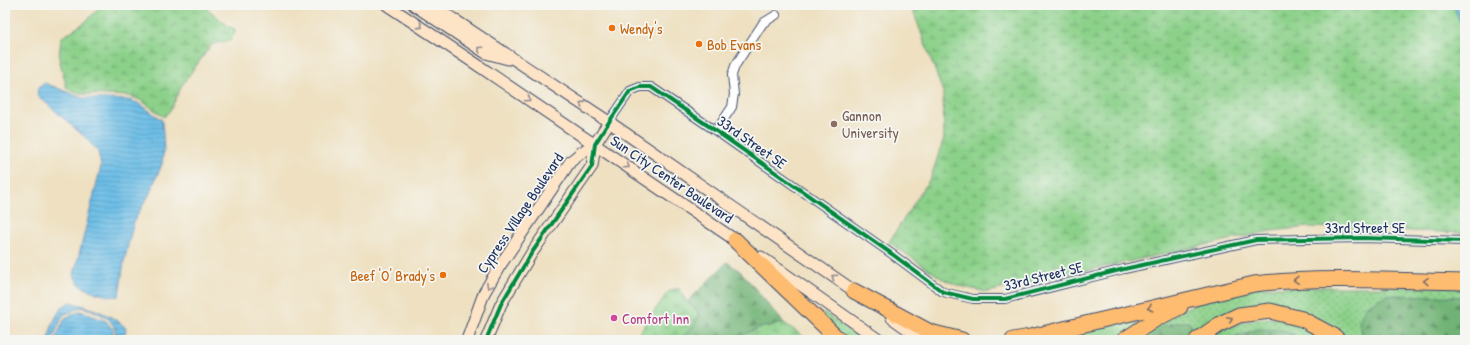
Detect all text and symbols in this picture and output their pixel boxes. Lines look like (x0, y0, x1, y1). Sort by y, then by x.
place label: Wendy's (620, 18, 663, 39)
one-way arrow (416, 21, 423, 29)
marker: Wendy's (607, 23, 617, 33)
place label: Bob Evans (707, 34, 762, 55)
marker: Bob Evans (694, 39, 704, 49)
one-way arrow (477, 46, 484, 54)
one-way arrow (524, 94, 531, 101)
one-way arrow (579, 101, 586, 109)
place label: Gannon University (842, 105, 899, 143)
street label: 33rd Street SE (713, 110, 791, 174)
marker: Gannon University (829, 119, 839, 129)
street label: Sun City Center Boulevard (606, 130, 738, 228)
street label: Cypress Village Boulevard (472, 149, 568, 277)
one-way arrow (623, 161, 630, 169)
street label: 33rd Street SE (1325, 217, 1406, 238)
street label: 33rd Street SE (1001, 256, 1085, 296)
place label: Beef 'O' Brady's (350, 265, 435, 286)
marker: Beef 'O' Brady's (438, 270, 448, 280)
one-way arrow (831, 275, 838, 282)
one-way arrow (1293, 275, 1299, 284)
one-way arrow (1423, 277, 1429, 285)
one-way arrow (486, 282, 493, 289)
one-way arrow (1147, 304, 1154, 312)
place label: Comfort Inn (622, 308, 690, 329)
marker: Comfort Inn (609, 313, 619, 323)
one-way arrow (1226, 316, 1234, 324)

